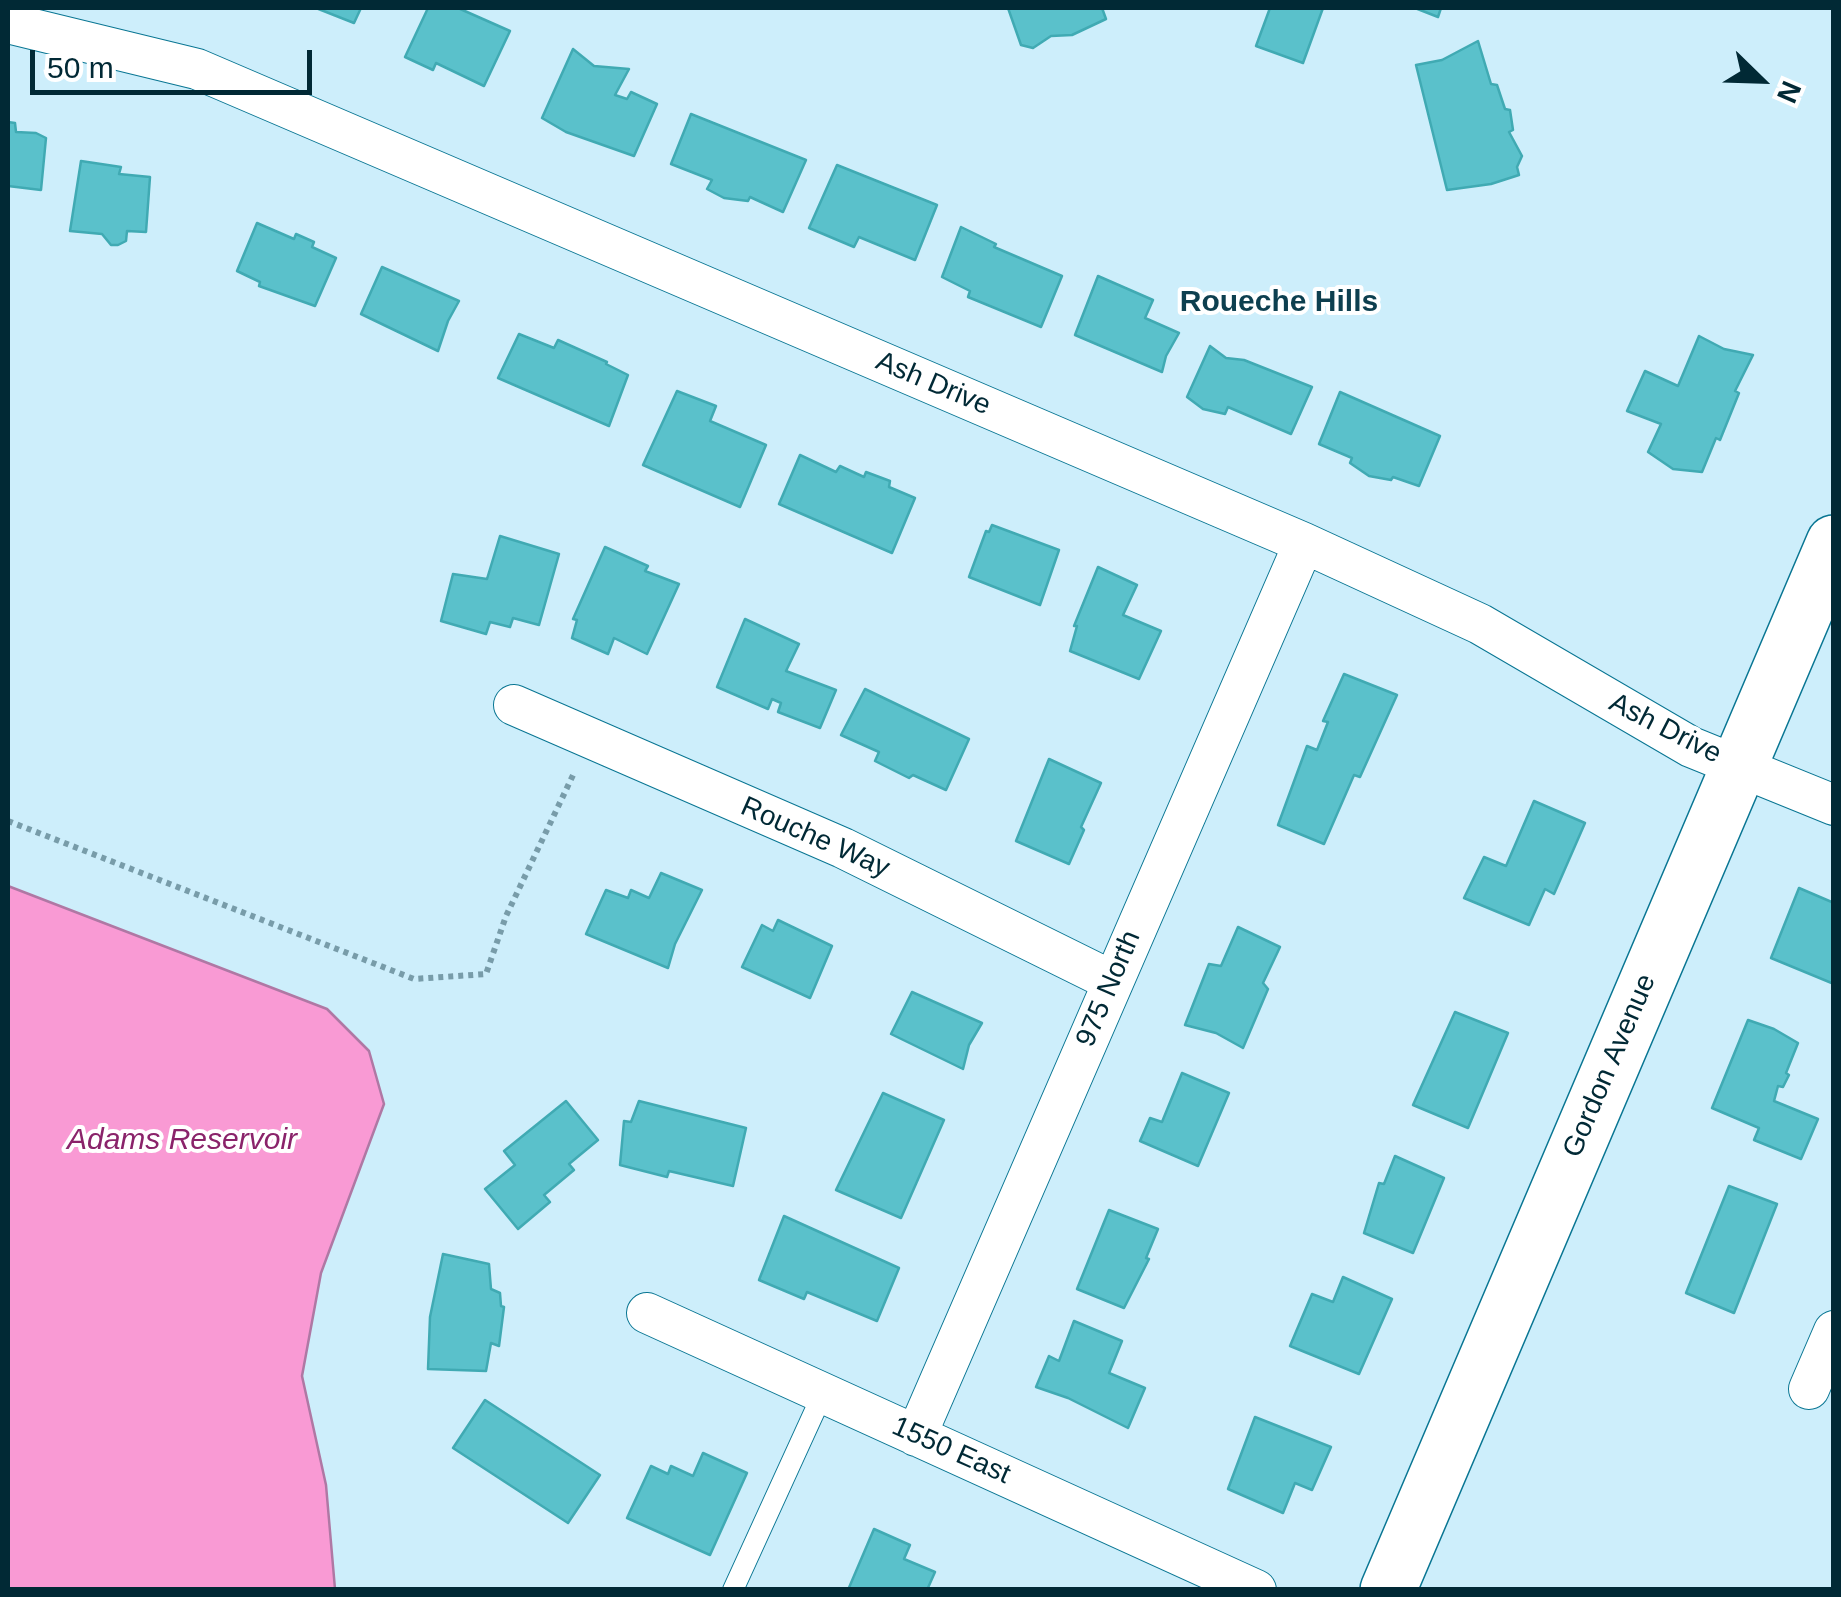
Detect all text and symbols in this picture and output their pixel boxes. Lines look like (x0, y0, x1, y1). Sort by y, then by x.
scale bar (35, 30, 318, 92)
north arrow (1711, 30, 1811, 130)
text: 50 m (47, 51, 114, 84)
text: N (1771, 77, 1807, 107)
district label: Roueche Hills (1180, 285, 1378, 321)
street label: Ash Drive (871, 345, 995, 423)
street label: Ash Drive (1603, 686, 1727, 772)
street label: Rouche Way (735, 790, 895, 886)
street label: 975 North (1070, 926, 1148, 1052)
street label: Gordon Avenue (1556, 969, 1664, 1163)
water label: Adams Reservoir (67, 1123, 297, 1159)
street label: 1550 East (887, 1410, 1015, 1492)

